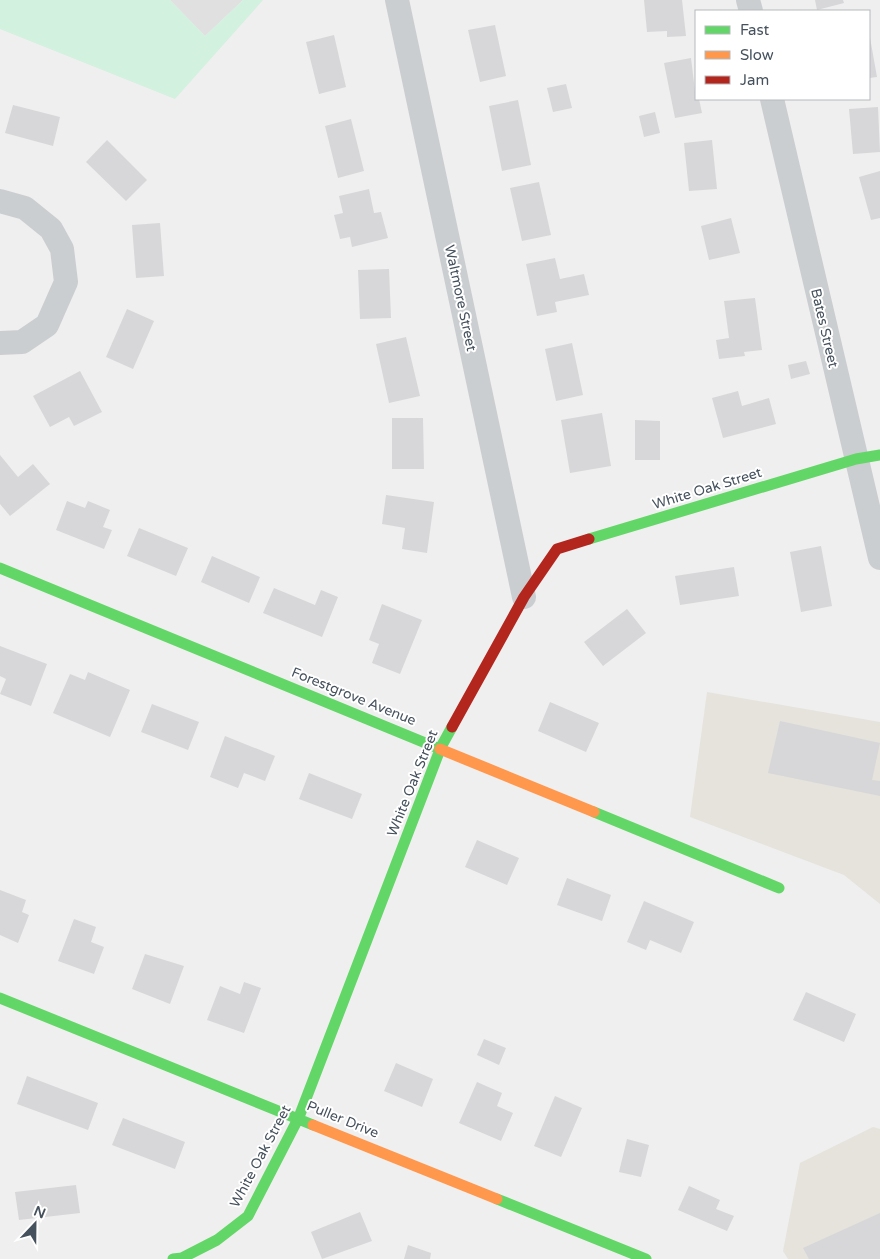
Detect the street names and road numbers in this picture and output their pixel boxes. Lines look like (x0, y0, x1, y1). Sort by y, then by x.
street label: Waltmore Street (441, 243, 480, 354)
street label: Bates Street (807, 287, 842, 370)
street label: White Oak Street (650, 464, 764, 513)
street label: Forestgrove Avenue (289, 664, 419, 729)
street label: White Oak Street (383, 727, 442, 839)
street label: Puller Drive (304, 1097, 381, 1142)
street label: White Oak Street (226, 1102, 295, 1210)

